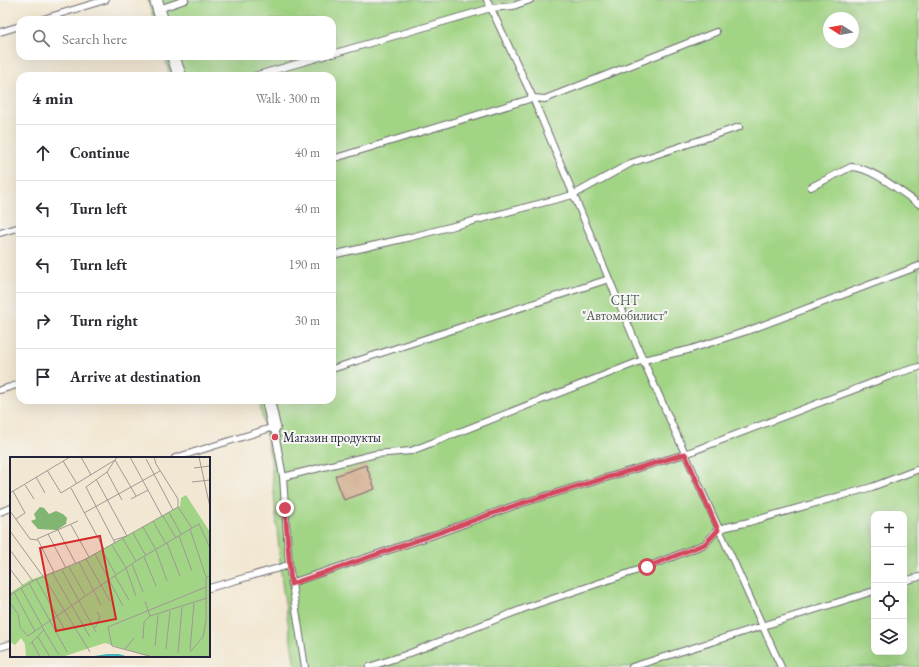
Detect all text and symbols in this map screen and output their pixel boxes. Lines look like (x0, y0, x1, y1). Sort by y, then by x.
north arrow (823, 12, 859, 48)
search box (16, 16, 336, 60)
icon: search (30, 27, 52, 49)
text: Search here (62, 29, 127, 48)
text: 4 min (32, 87, 73, 109)
text: Walk · 300 m (256, 90, 320, 107)
icon: ahead (32, 142, 54, 164)
text: Continue (70, 143, 130, 162)
text: 40 m (295, 144, 320, 161)
icon: left (32, 198, 54, 220)
text: Turn left (70, 199, 127, 218)
text: 40 m (295, 200, 320, 217)
icon: left (32, 254, 54, 276)
text: Turn left (70, 255, 127, 274)
text: 190 m (289, 256, 320, 273)
park label: СНТ "Автомобилист" (582, 292, 668, 324)
icon: right (32, 310, 54, 332)
text: Turn right (70, 311, 138, 330)
text: 30 m (295, 312, 320, 329)
icon: arrive (32, 366, 54, 388)
text: Arrive at destination (70, 367, 201, 386)
place label: Магазин продукты (283, 429, 381, 446)
marker: Магазин продукты (270, 432, 280, 442)
inset map (10, 457, 210, 657)
route end (276, 499, 294, 517)
map controls (871, 511, 907, 655)
button: + (871, 511, 907, 547)
button: − (871, 547, 907, 583)
route start (638, 558, 656, 576)
button: locate (871, 583, 907, 619)
button: layers (871, 619, 907, 655)

